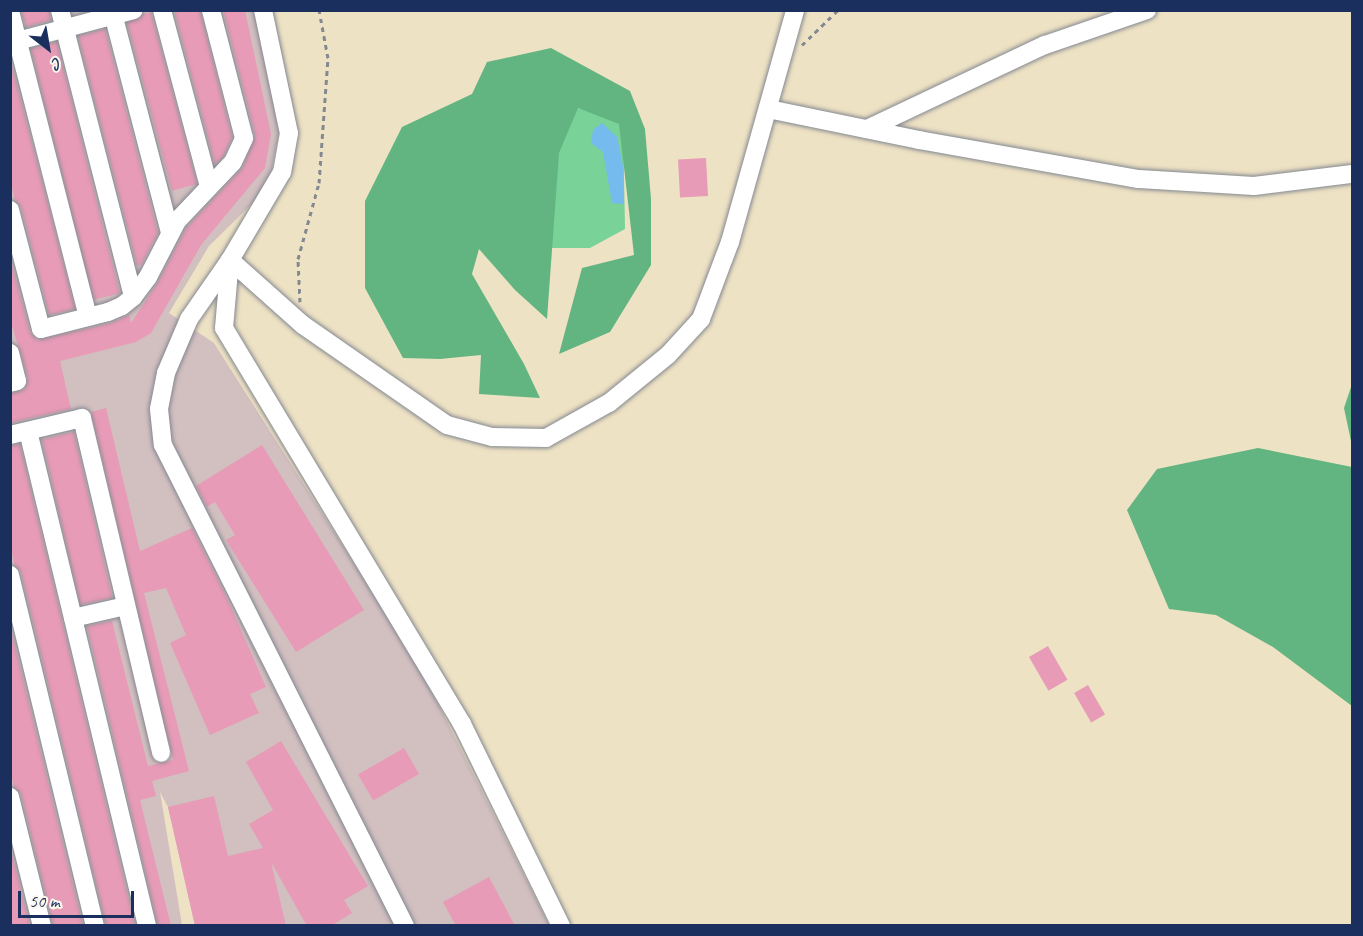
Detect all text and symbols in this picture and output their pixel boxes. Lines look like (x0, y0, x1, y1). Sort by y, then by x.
north arrow (18, 18, 78, 78)
text: С (49, 53, 66, 74)
scale bar (21, 879, 136, 917)
text: 50 m (29, 890, 60, 912)

